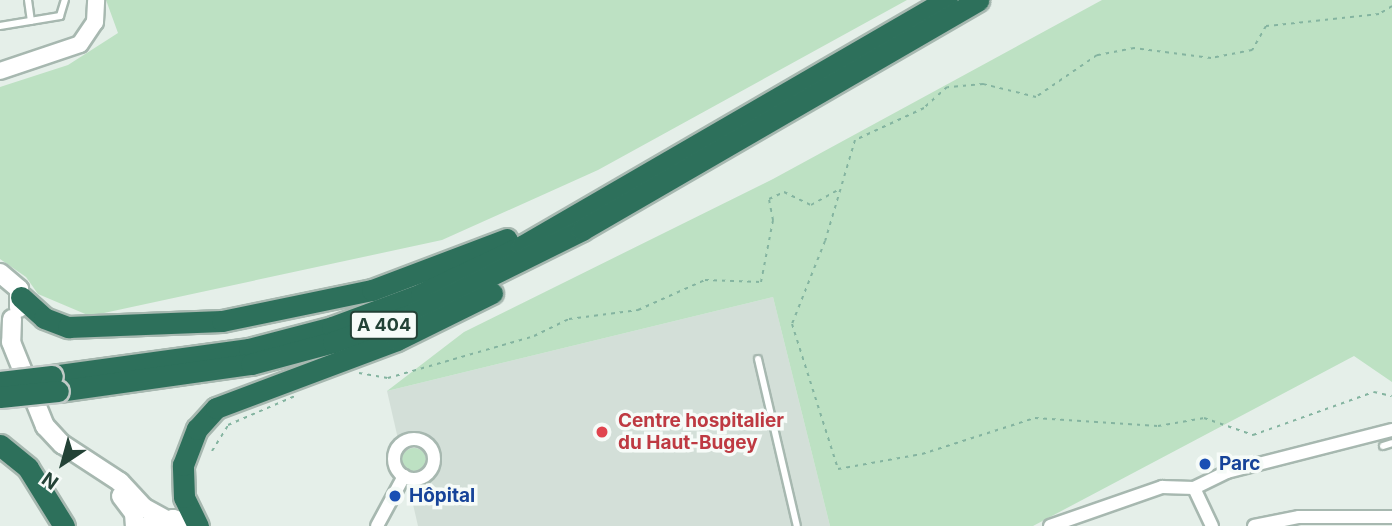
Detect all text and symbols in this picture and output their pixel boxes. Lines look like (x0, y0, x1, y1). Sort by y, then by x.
road number: A 404 (349, 310, 419, 340)
place label: Centre hospitalier du Haut-Bugey (618, 410, 784, 454)
marker: Centre hospitalier du Haut-Bugey (592, 422, 612, 442)
north arrow (28, 428, 98, 498)
place label: Parc (1219, 453, 1261, 475)
marker: Parc (1197, 456, 1213, 472)
text: N (38, 467, 63, 494)
place label: Hôpital (409, 485, 475, 507)
marker: Hôpital (387, 488, 403, 504)

